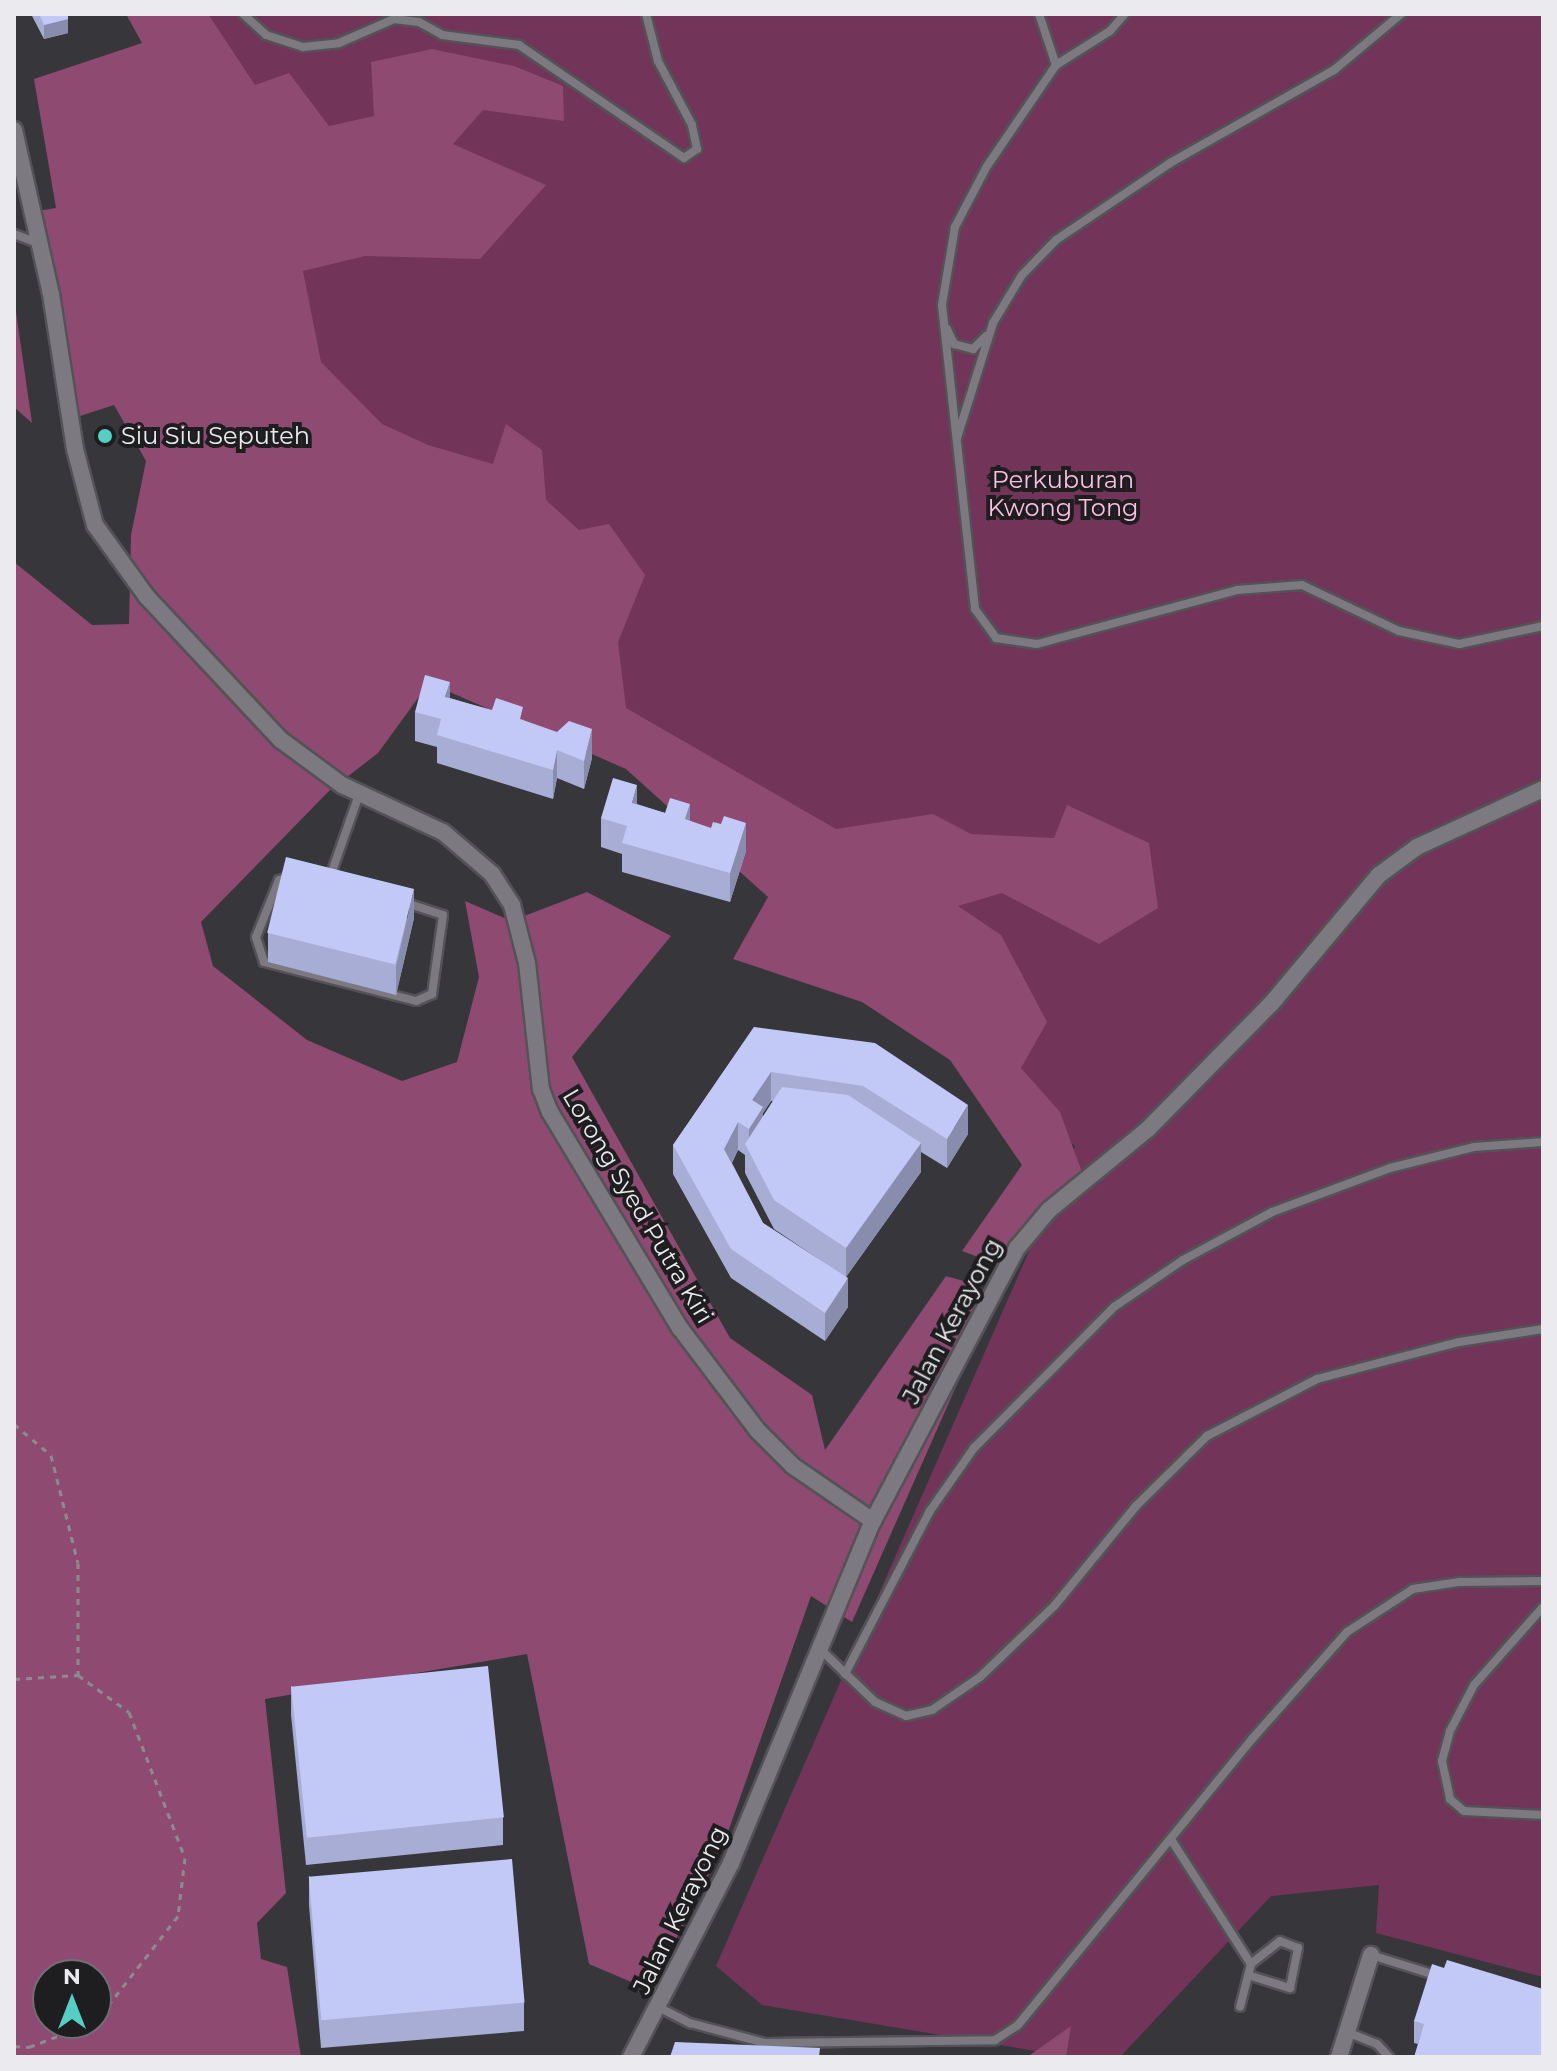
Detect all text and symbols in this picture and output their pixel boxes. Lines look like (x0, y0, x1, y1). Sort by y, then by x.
place label: Siu Siu Seputeh (121, 422, 310, 450)
marker: Siu Siu Seputeh (96, 427, 114, 445)
park label: Perkuburan Kwong Tong (987, 466, 1139, 522)
street label: Lorong Syed Putra Kiri (557, 1084, 719, 1328)
street label: Jalan Kerayong (896, 1233, 1008, 1409)
street label: Jalan Kerayong (627, 1821, 733, 1999)
north arrow (32, 1959, 112, 2039)
text: N (63, 1963, 81, 1990)

